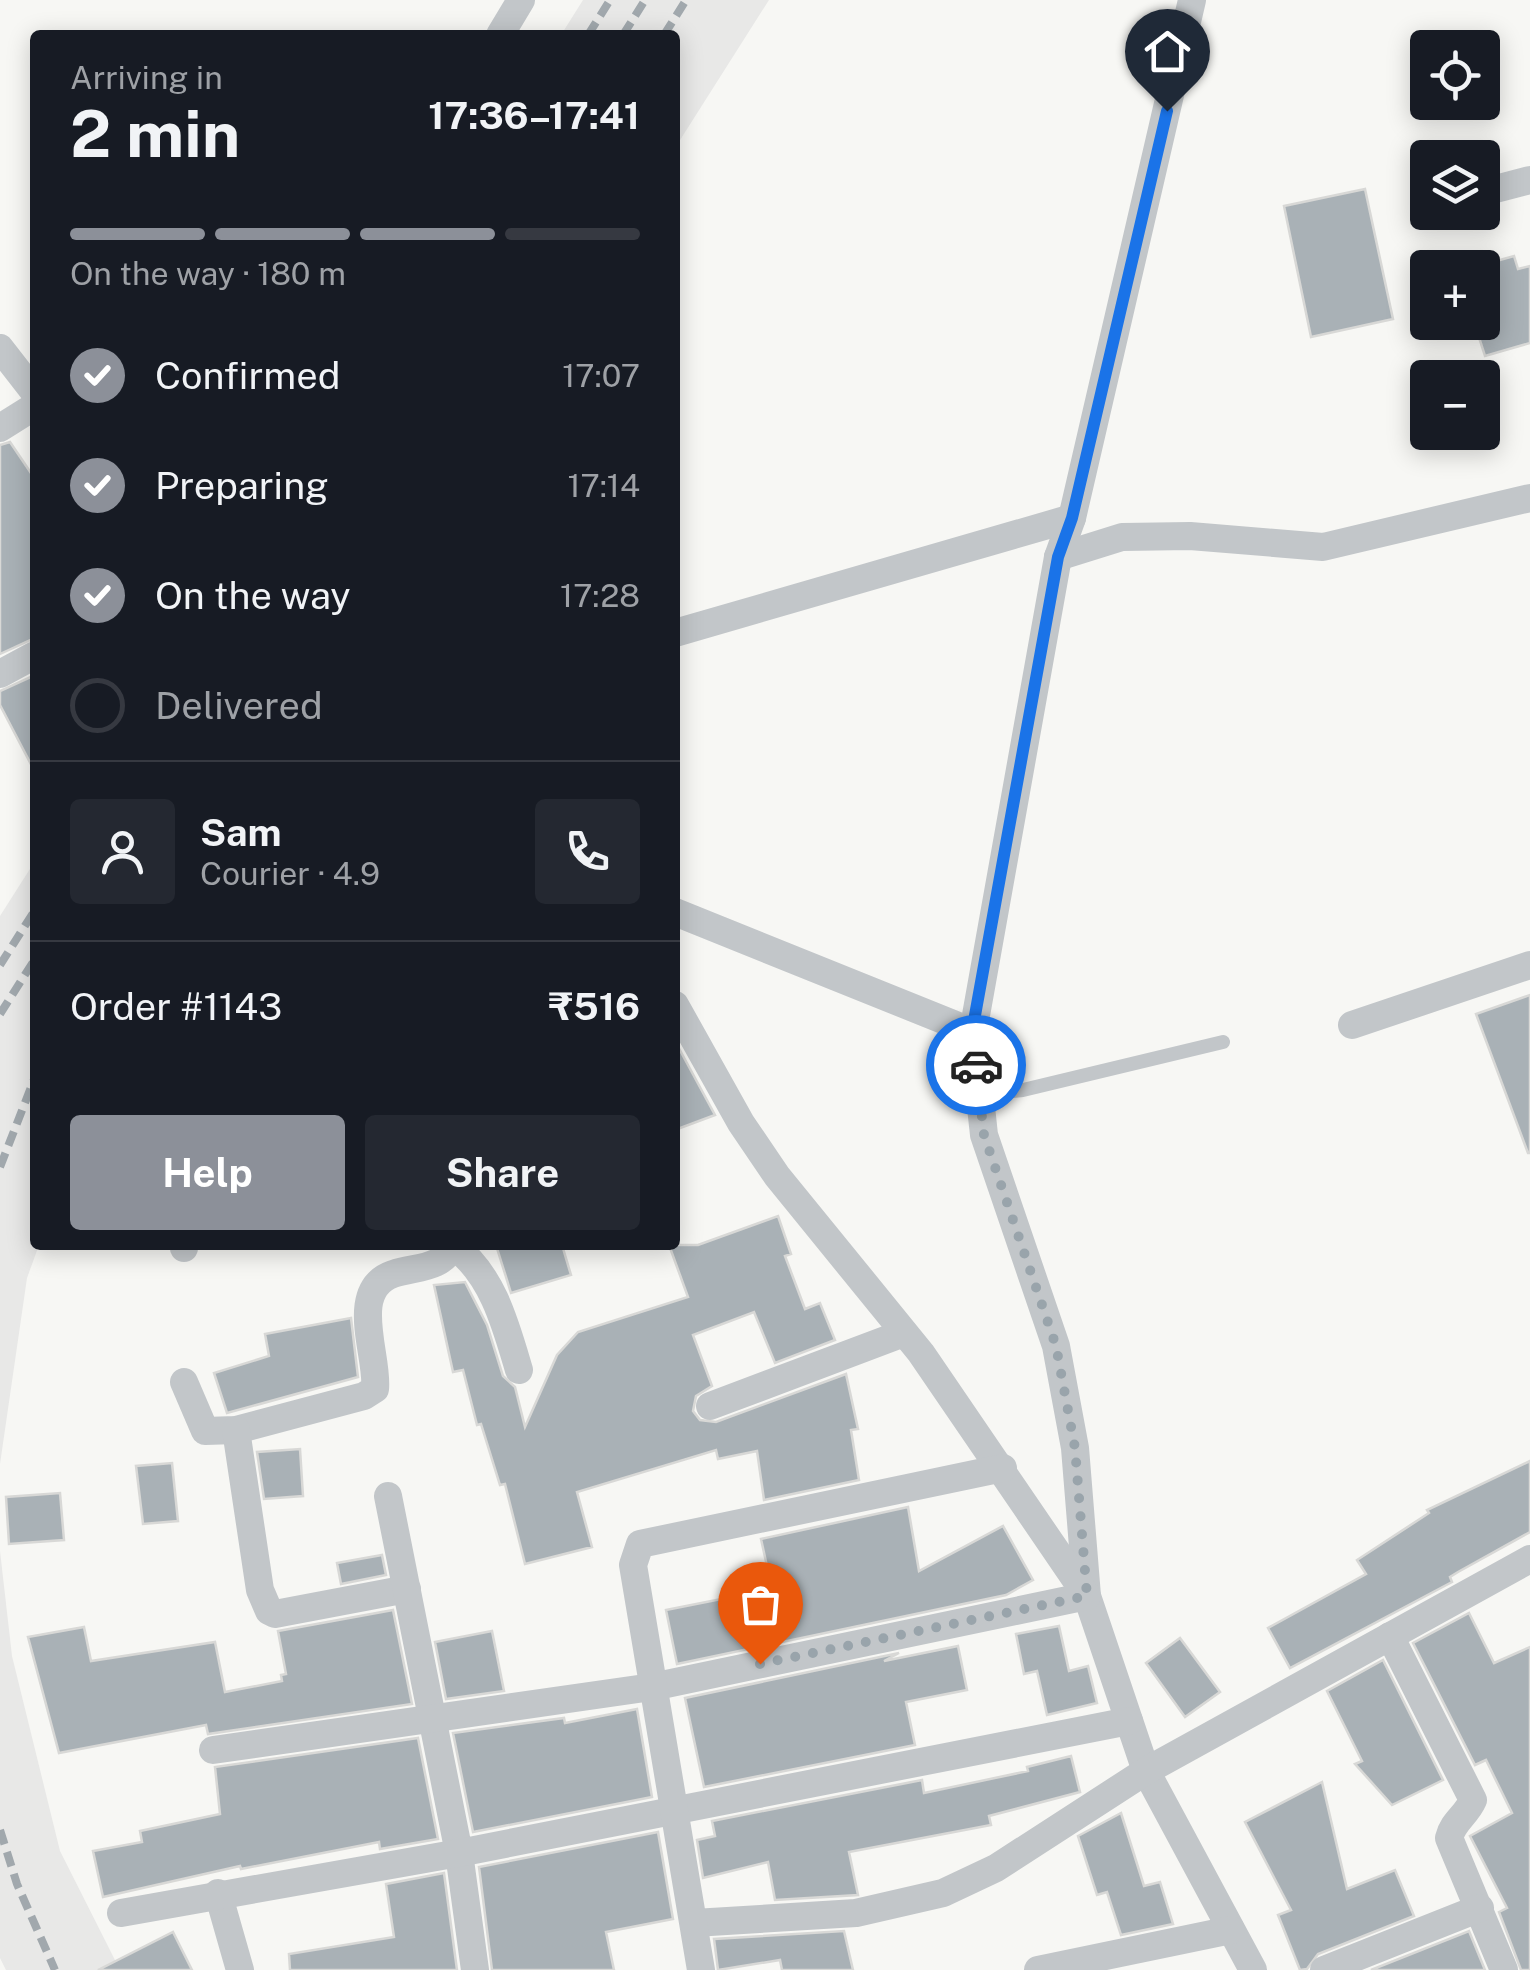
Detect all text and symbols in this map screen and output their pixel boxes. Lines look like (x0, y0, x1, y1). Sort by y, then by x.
pin (1125, 9, 1210, 112)
icon: home (1140, 24, 1195, 79)
map controls (1410, 30, 1500, 450)
button: locate (1410, 30, 1500, 120)
text: Arriving in (70, 59, 223, 96)
text: 17:36–17:41 (428, 93, 640, 138)
text: 2 min (70, 95, 240, 172)
button: layers (1410, 140, 1500, 230)
button: + (1410, 250, 1500, 340)
text: On the way · 180 m (70, 255, 346, 292)
icon: check (70, 348, 125, 403)
text: Confirmed (155, 353, 340, 398)
text: 17:07 (562, 357, 640, 394)
button: − (1410, 360, 1500, 450)
icon: check (70, 458, 125, 513)
text: Preparing (155, 463, 329, 508)
text: 17:14 (567, 467, 640, 504)
icon: check (70, 568, 125, 623)
text: On the way (155, 573, 351, 618)
text: 17:28 (560, 577, 640, 614)
text: Delivered (155, 683, 323, 728)
button: person (70, 799, 175, 904)
button: phone (535, 799, 640, 904)
text: Sam (200, 810, 282, 855)
text: Courier · 4.9 (200, 855, 380, 892)
text: Order #1143 (70, 984, 282, 1029)
text: ₹516 (549, 984, 640, 1029)
courier (926, 1015, 1026, 1115)
icon: car (949, 1038, 1004, 1093)
button: Help (70, 1115, 345, 1230)
button: Share (365, 1115, 640, 1230)
pin (718, 1562, 803, 1665)
icon: bag (733, 1577, 788, 1632)

